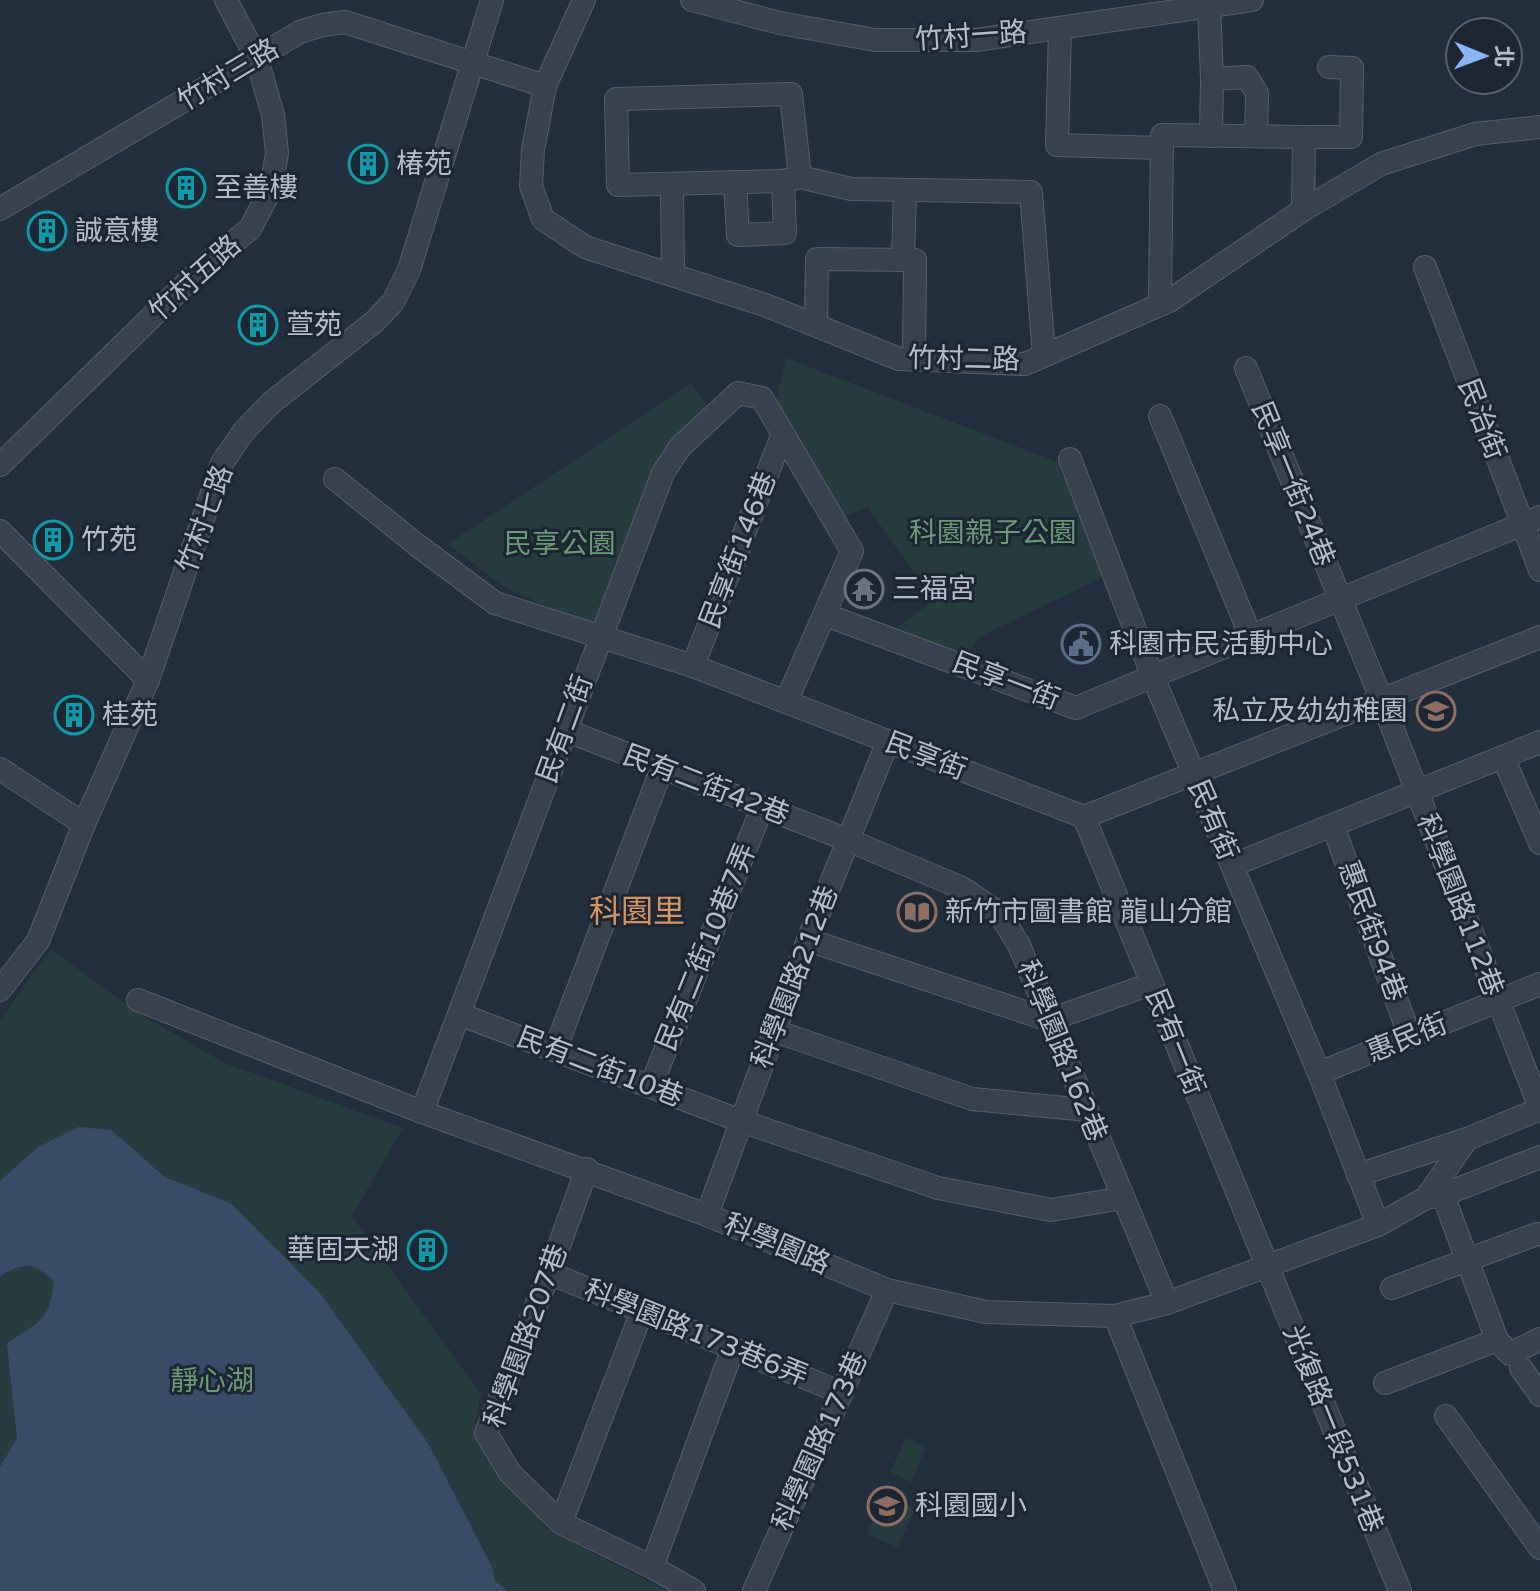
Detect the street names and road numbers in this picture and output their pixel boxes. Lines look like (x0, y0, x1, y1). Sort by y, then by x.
street label: 竹村一路 (914, 15, 1028, 57)
street label: 竹村三路 (171, 32, 285, 118)
street label: 竹村五路 (142, 228, 248, 328)
street label: 竹村二路 (908, 341, 1020, 377)
street label: 民治街 (1451, 374, 1513, 464)
street label: 民享一街24巷 (1244, 396, 1342, 572)
street label: 竹村七路 (170, 461, 240, 577)
street label: 民享街146巷 (693, 467, 783, 633)
street label: 民享一街 (948, 645, 1064, 717)
street label: 民有二街 (530, 671, 600, 787)
street label: 民享街 (881, 725, 971, 787)
street label: 民有二街42巷 (618, 738, 794, 832)
street label: 民有街 (1181, 775, 1245, 865)
street label: 科學園路112巷 (1410, 809, 1510, 1001)
street label: 民有二街10巷7弄 (649, 838, 763, 1056)
street label: 惠民街94巷 (1331, 856, 1413, 1006)
street label: 科學園路212巷 (745, 881, 845, 1073)
street label: 科學園路162巷 (1010, 955, 1114, 1147)
street label: 民有一街 (1138, 984, 1212, 1100)
street label: 惠民街 (1362, 1007, 1452, 1069)
street label: 民有二街10巷 (512, 1020, 688, 1114)
street label: 科學園路 (719, 1206, 835, 1282)
street label: 科學園路207巷 (477, 1240, 575, 1432)
street label: 科學園路173巷6弄 (579, 1273, 813, 1393)
street label: 光復路一段531巷 (1276, 1320, 1390, 1538)
street label: 科學園路173巷 (765, 1346, 875, 1536)

